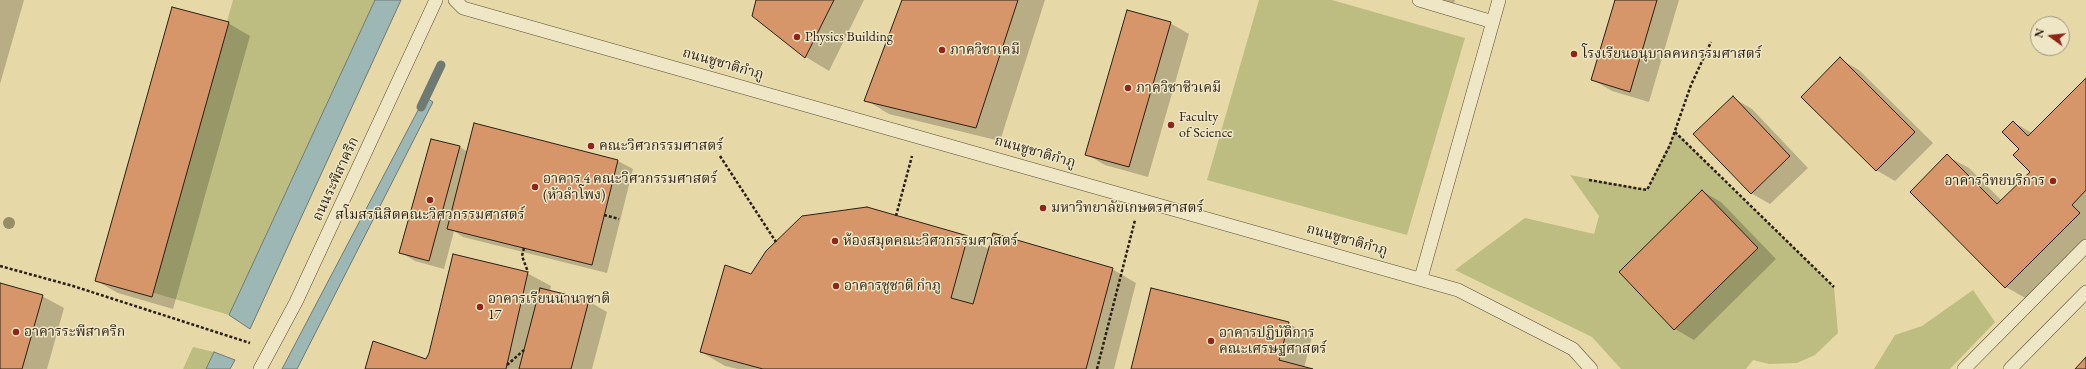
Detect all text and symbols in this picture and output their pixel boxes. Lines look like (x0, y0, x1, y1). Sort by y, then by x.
north arrow (2030, 16, 2070, 56)
text: N (2031, 27, 2047, 39)
place label: Physics Building (805, 29, 893, 45)
marker: Physics Building (792, 32, 802, 42)
place label: ภาควิชาเคมี (950, 42, 1020, 58)
street label: ถนนชูชาติกำภู (681, 44, 765, 84)
marker: ภาควิชาเคมี (937, 45, 947, 55)
place label: โรงเรียนอนุบาลคหกรรมศาสตร์ (1582, 46, 1762, 62)
marker: โรงเรียนอนุบาลคหกรรมศาสตร์ (1569, 49, 1579, 59)
place label: ภาควิชาชีวเคมี (1136, 80, 1221, 96)
marker: ภาควิชาชีวเคมี (1123, 83, 1133, 93)
place label: Faculty of Science (1179, 109, 1233, 142)
marker: Faculty of Science (1166, 120, 1176, 130)
street label: ถนนชูชาติกำภู (993, 132, 1077, 172)
street label: ถนนระพีสาคริก (309, 134, 363, 224)
place label: คณะวิศวกรรมศาสตร์ (599, 138, 723, 154)
marker: คณะวิศวกรรมศาสตร์ (586, 141, 596, 151)
place label: อาคาร 4 คณะวิศวกรรมศาสตร์ (หัวลำโพง) (543, 171, 717, 204)
place label: อาคารวิทยบริการ (1944, 173, 2045, 189)
marker: อาคารวิทยบริการ (2048, 176, 2058, 186)
marker: อาคาร 4 คณะวิศวกรรมศาสตร์ (หัวลำโพง) (530, 182, 540, 192)
marker: สโมสรนิสิตคณะวิศวกรรมศาสตร์ (425, 195, 435, 205)
place label: มหาวิทยาลัยเกษตรศาสตร์ (1051, 200, 1204, 216)
marker: มหาวิทยาลัยเกษตรศาสตร์ (1038, 203, 1048, 213)
place label: สโมสรนิสิตคณะวิศวกรรมศาสตร์ (335, 207, 525, 223)
street label: ถนนชูชาติกำภู (1305, 220, 1389, 260)
place label: ห้องสมุดคณะวิศวกรรมศาสตร์ (843, 233, 1018, 249)
marker: ห้องสมุดคณะวิศวกรรมศาสตร์ (830, 236, 840, 246)
place label: อาคารชูชาติ กำภู (844, 278, 941, 294)
marker: อาคารชูชาติ กำภู (831, 281, 841, 291)
place label: อาคารเรียนนานาชาติ 17 (488, 291, 610, 324)
marker: อาคารเรียนนานาชาติ 17 (475, 302, 485, 312)
place label: อาคารระพีสาคริก (24, 324, 125, 340)
place label: อาคารปฏิบัติการ คณะเศรษฐศาสตร์ (1219, 325, 1327, 358)
marker: อาคารระพีสาคริก (11, 327, 21, 337)
marker: อาคารปฏิบัติการ คณะเศรษฐศาสตร์ (1206, 336, 1216, 346)

